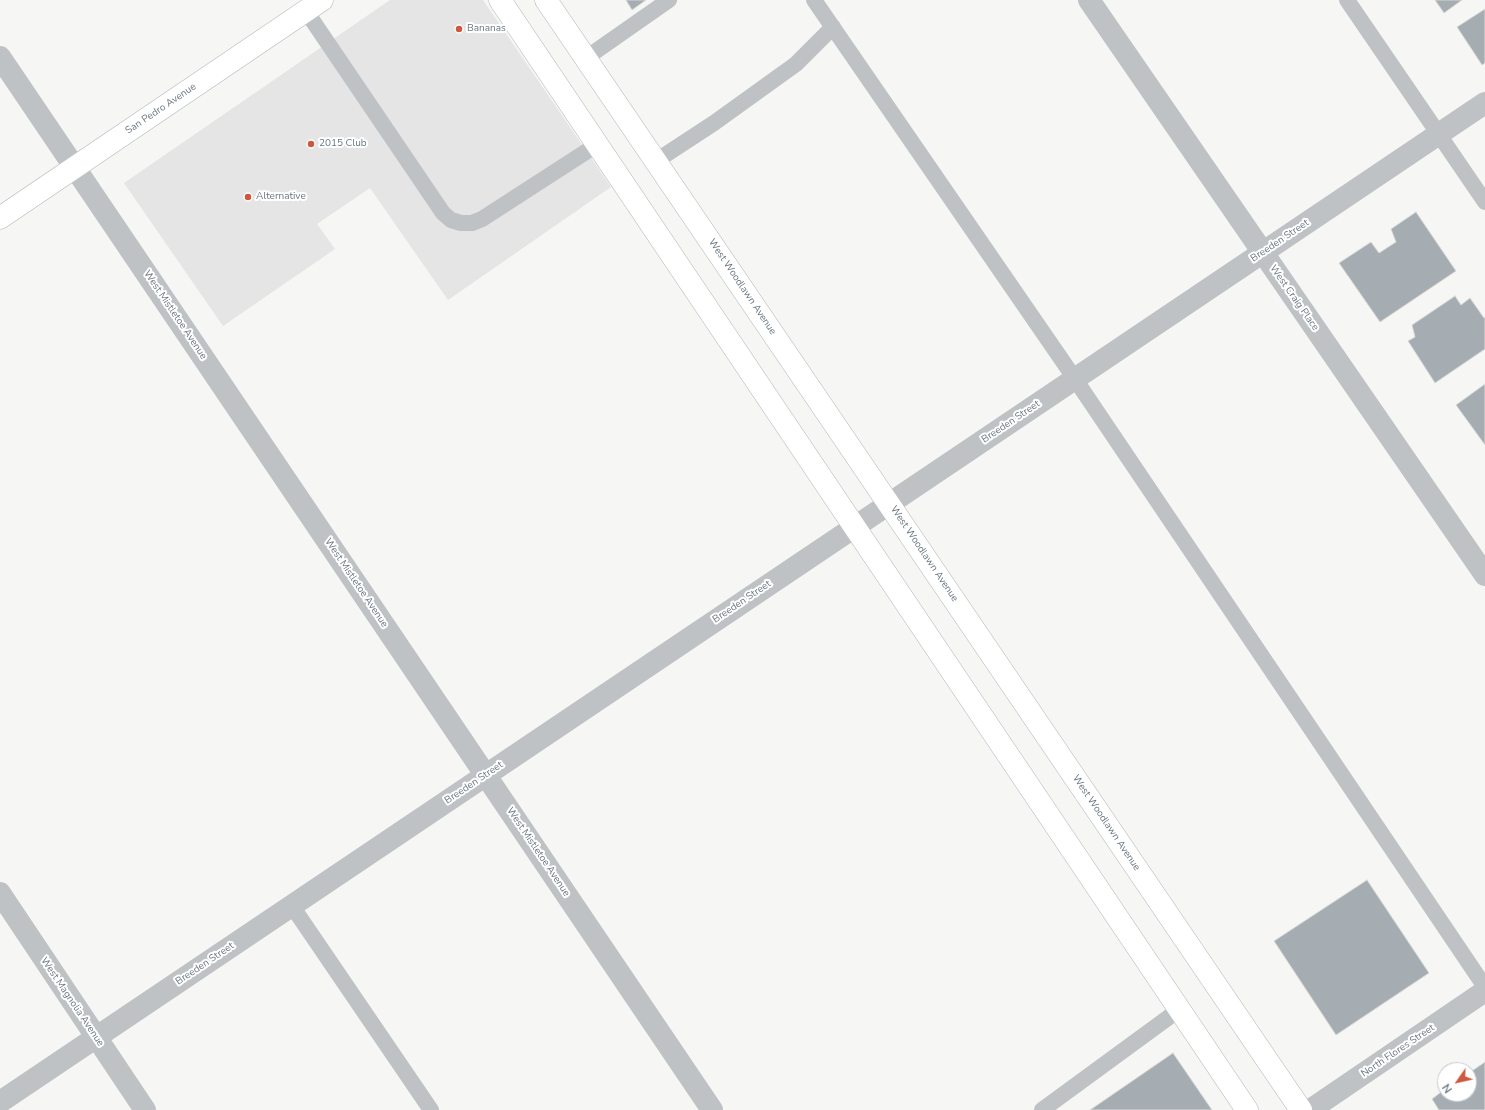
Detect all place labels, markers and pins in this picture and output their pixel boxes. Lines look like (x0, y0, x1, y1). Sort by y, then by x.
place label: Bananas (467, 23, 506, 35)
marker: Bananas (454, 24, 464, 34)
place label: 2015 Club (319, 138, 367, 150)
marker: 2015 Club (306, 139, 316, 149)
place label: Alternative (256, 191, 306, 203)
marker: Alternative (243, 192, 253, 202)

